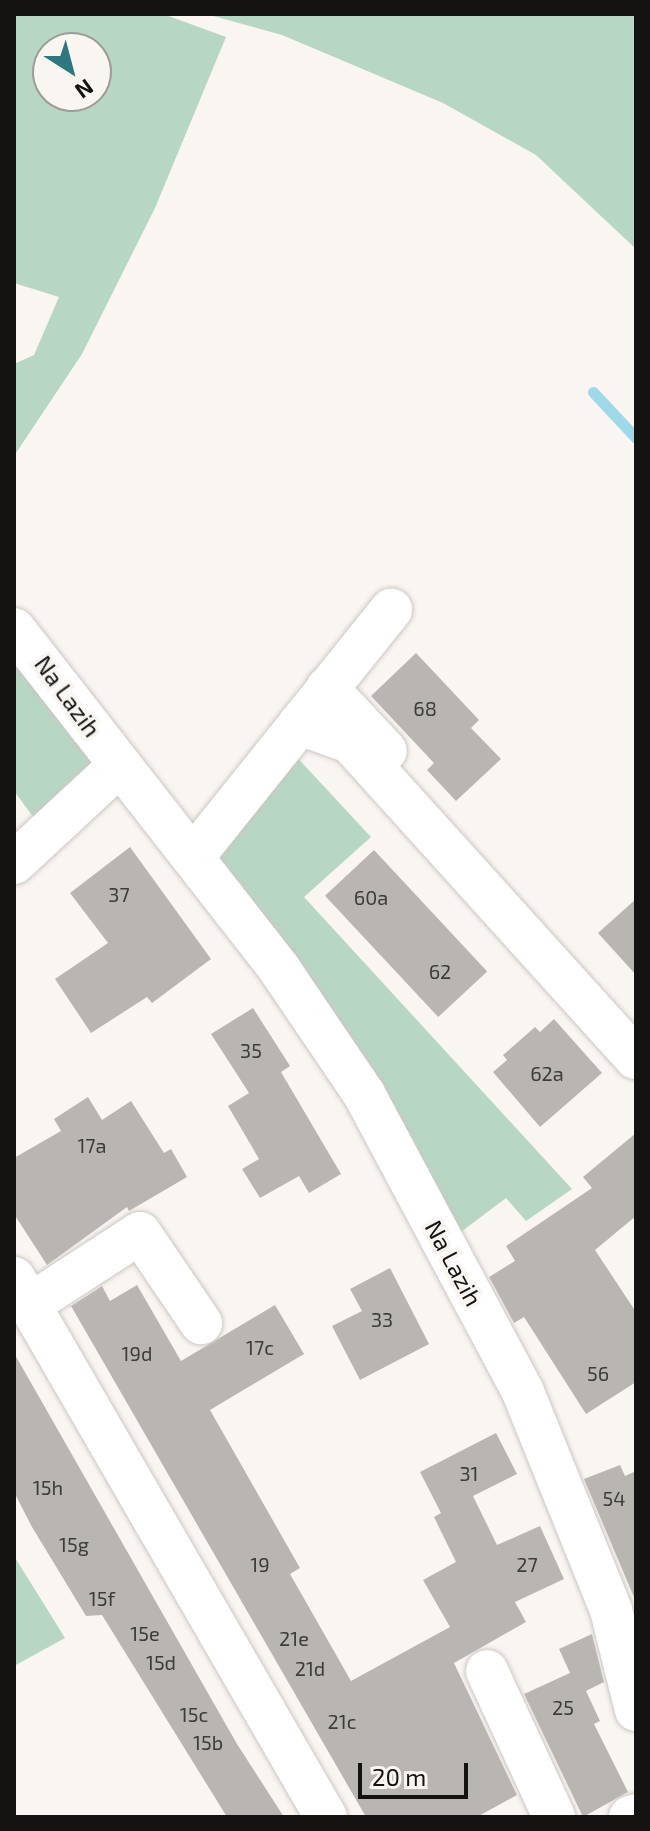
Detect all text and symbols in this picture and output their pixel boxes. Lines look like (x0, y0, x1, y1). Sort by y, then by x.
north arrow (32, 32, 112, 112)
text: N (71, 75, 99, 105)
street label: Na Lazih (29, 650, 107, 742)
house number: 68 (413, 696, 437, 720)
house number: 37 (108, 882, 130, 906)
house number: 60a (354, 885, 388, 909)
house number: 62 (429, 959, 451, 983)
house number: 35 (240, 1038, 262, 1062)
house number: 62a (530, 1061, 564, 1085)
house number: 17a (77, 1133, 107, 1157)
street label: Na Lazih (419, 1215, 489, 1311)
house number: 33 (371, 1307, 393, 1331)
house number: 17c (246, 1335, 274, 1359)
house number: 19d (122, 1341, 152, 1365)
house number: 56 (587, 1361, 609, 1385)
house number: 31 (459, 1461, 479, 1485)
house number: 15h (33, 1475, 63, 1499)
house number: 54 (602, 1486, 626, 1510)
house number: 15g (59, 1532, 89, 1556)
house number: 19 (250, 1552, 270, 1576)
house number: 27 (516, 1552, 538, 1576)
house number: 15f (89, 1586, 115, 1610)
house number: 15e (130, 1621, 160, 1645)
house number: 21e (279, 1626, 309, 1650)
house number: 15d (146, 1650, 176, 1674)
house number: 21d (295, 1656, 325, 1680)
house number: 25 (552, 1695, 574, 1719)
house number: 15c (180, 1702, 208, 1726)
house number: 21c (328, 1709, 356, 1733)
house number: 15b (193, 1730, 223, 1754)
scale bar (362, 1747, 472, 1797)
text: 20 m (372, 1762, 426, 1791)

